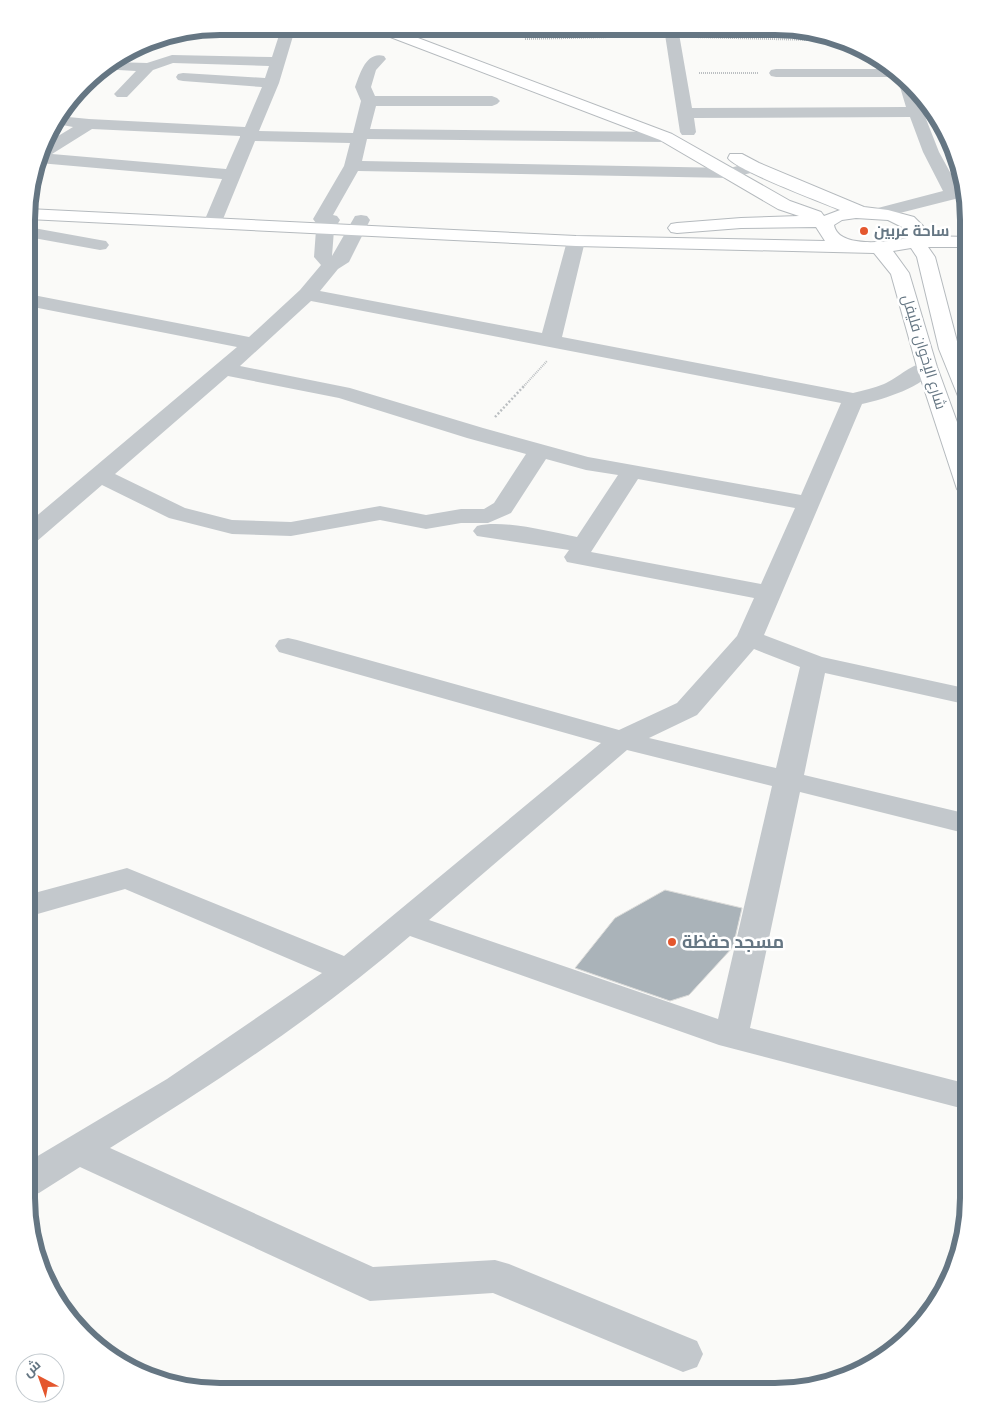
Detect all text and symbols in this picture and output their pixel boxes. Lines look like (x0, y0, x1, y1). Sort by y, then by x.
place label: ساحة عربين (874, 221, 949, 240)
marker: ساحة عربين (858, 225, 870, 237)
street label: شارع الإخوان فليفل (896, 292, 951, 412)
place label: مسجد حفظة (682, 930, 784, 953)
marker: مسجد حفظة (666, 936, 678, 948)
north arrow (15, 1353, 65, 1403)
text: ش (19, 1355, 44, 1381)

